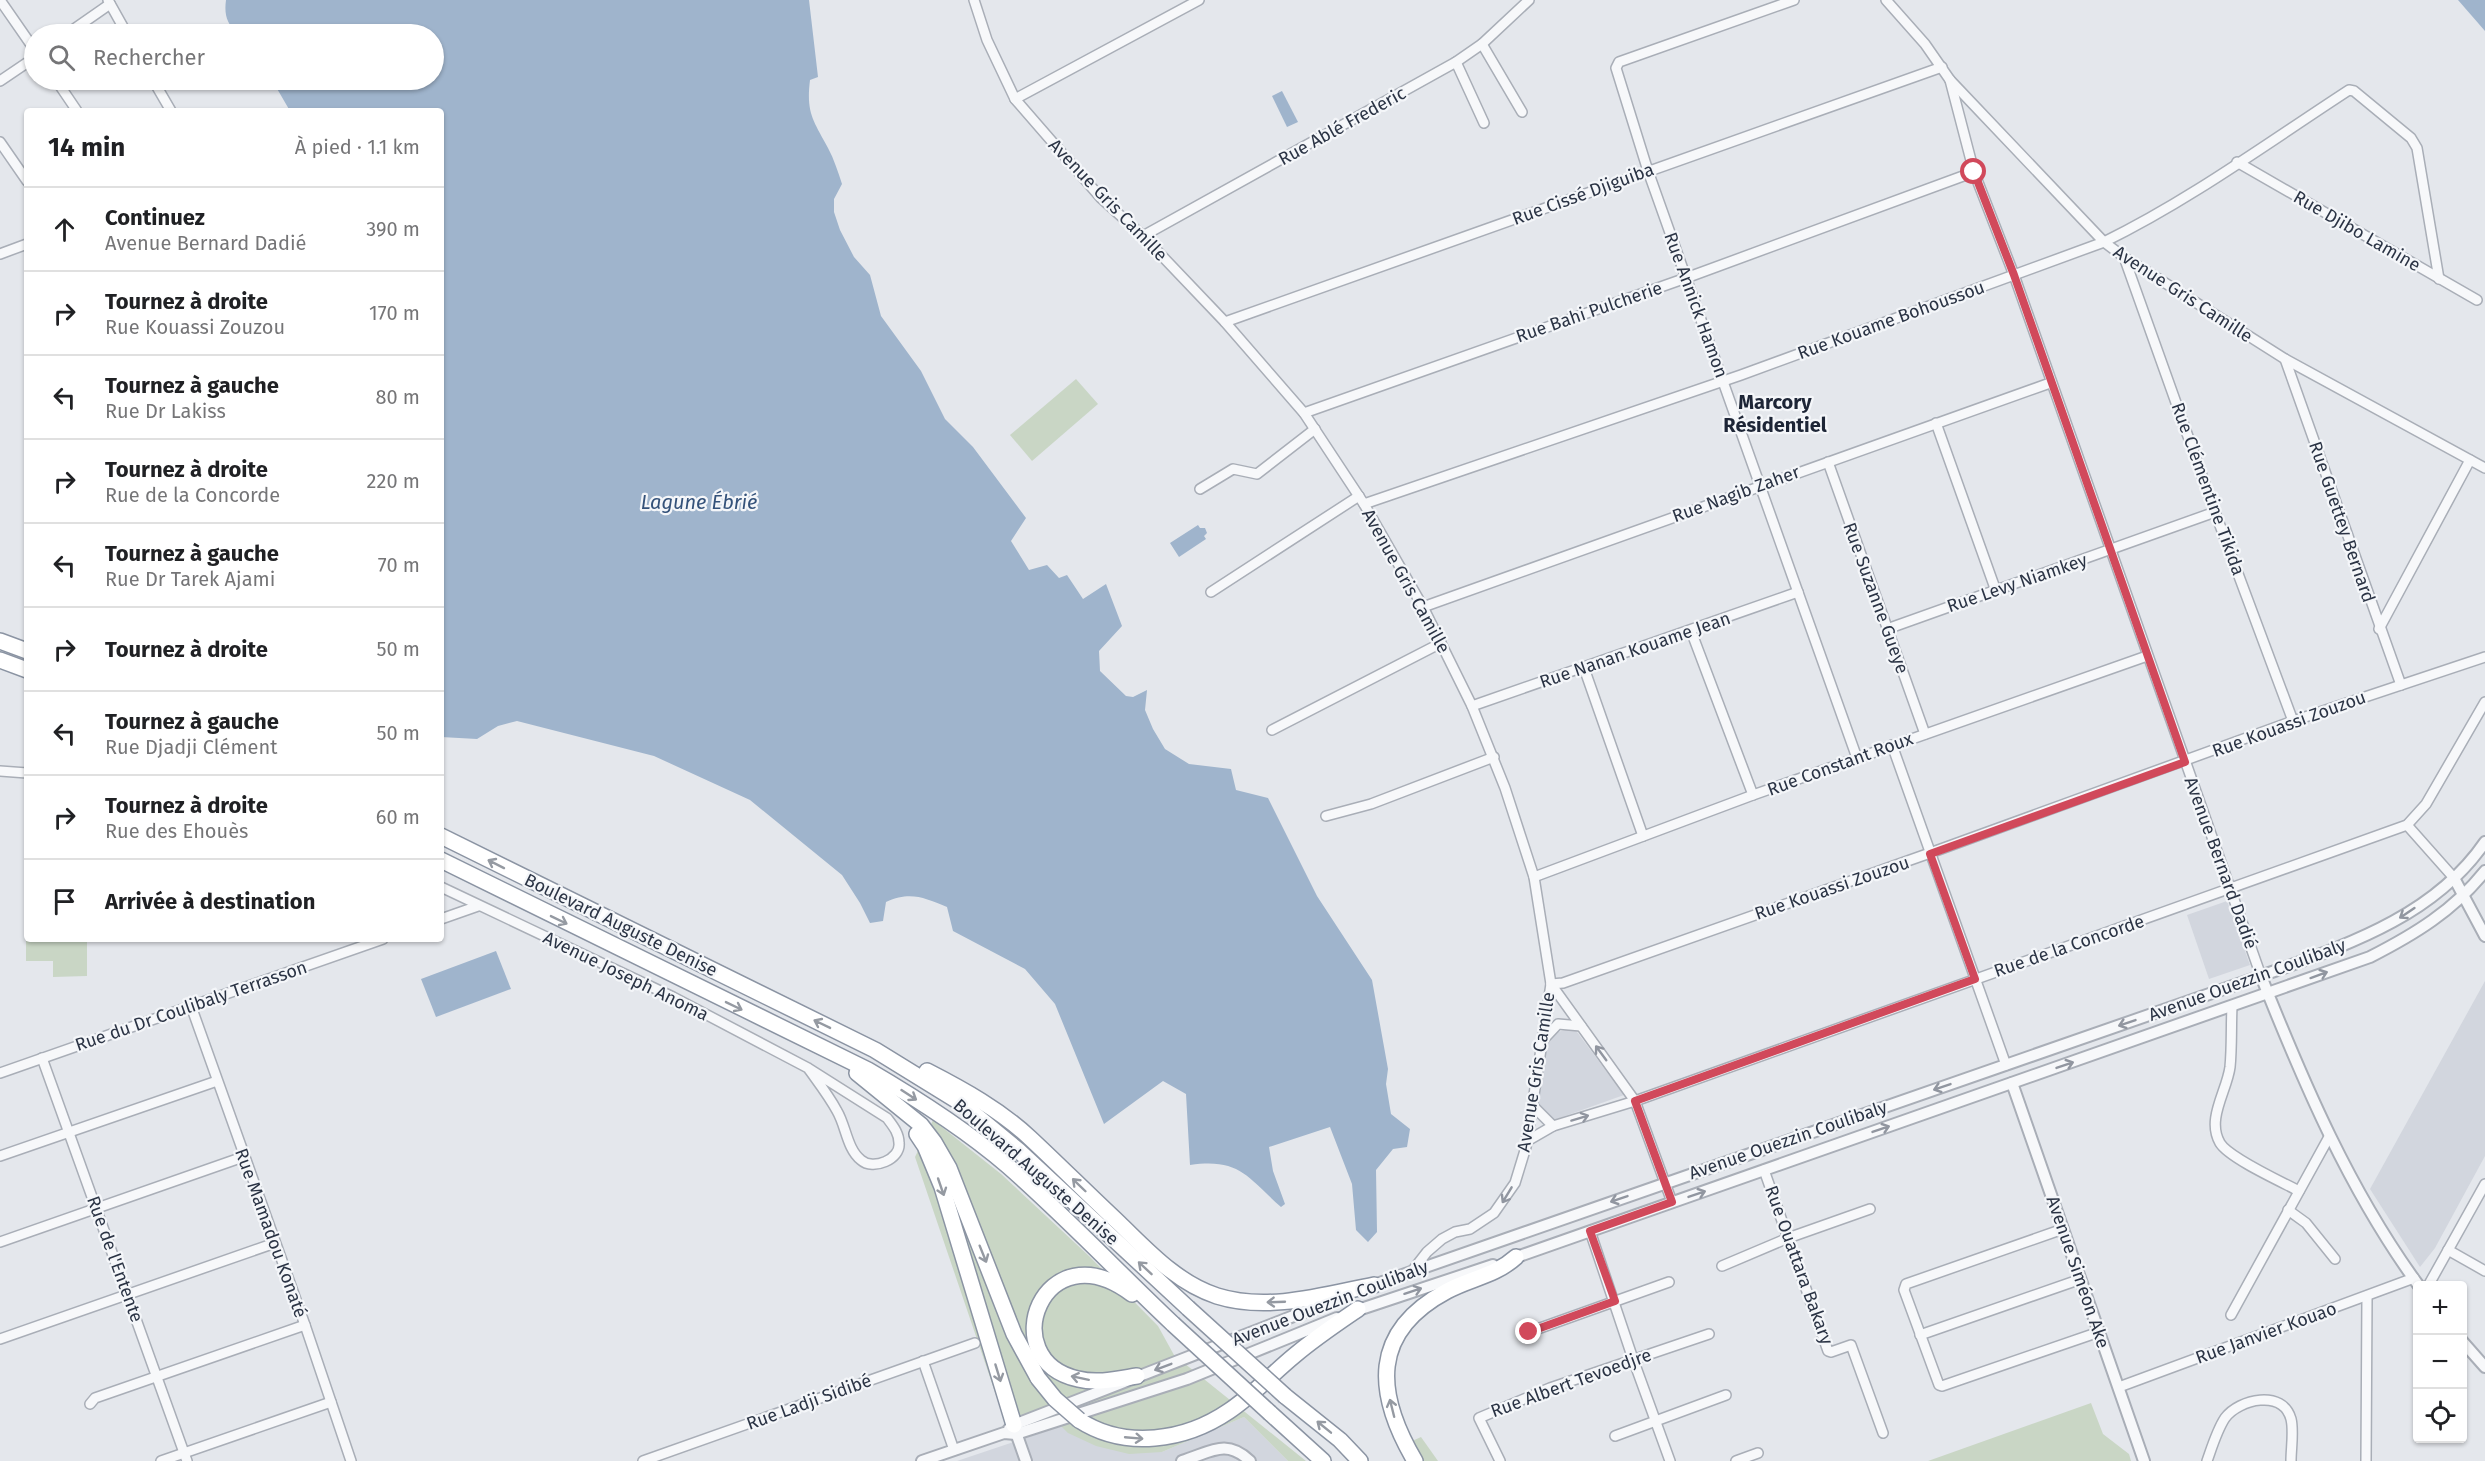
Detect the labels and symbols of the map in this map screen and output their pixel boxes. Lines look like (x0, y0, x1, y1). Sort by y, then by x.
street label: Rue Ablé Frederic (1274, 82, 1410, 170)
street label: Avenue Gris Camille (1044, 134, 1172, 266)
street label: Rue Cissé Djiguiba (1509, 158, 1657, 230)
route start (1960, 158, 1986, 184)
street label: Rue Djibo Lamine (2290, 186, 2424, 276)
street label: Rue Annick Hamon (1659, 229, 1733, 381)
street label: Avenue Gris Camille (2109, 241, 2257, 347)
street label: Rue Kouame Bohoussou (1794, 276, 1988, 364)
street label: Rue Bahi Pulcherie (1513, 277, 1665, 347)
district label: Marcory Résidentiel (1723, 390, 1827, 437)
street label: Rue Clémentine Tikida (2166, 399, 2250, 579)
street label: Rue Guettey Bernard (2304, 439, 2380, 605)
street label: Rue Nagib Zaher (1669, 461, 1803, 527)
water label: Lagune Ébrié (641, 490, 757, 514)
street label: Avenue Gris Camille (1357, 505, 1455, 657)
street label: Rue Suzanne Gueye (1838, 519, 1914, 677)
street label: Rue Levy Niamkey (1944, 549, 2090, 617)
street label: Rue Nanan Kouame Jean (1537, 607, 1733, 693)
street label: Rue Kouassi Zouzou (2209, 686, 2369, 762)
street label: Rue Constant Roux (1764, 727, 1916, 801)
street label: Avenue Bernard Dadié (2180, 774, 2262, 952)
street label: Rue Kouassi Zouzou (1752, 851, 1912, 925)
one-way arrow (488, 858, 505, 870)
street label: Boulevard Auguste Denise (521, 869, 721, 981)
one-way arrow (2398, 907, 2415, 920)
street label: Rue de la Concorde (1991, 910, 2147, 982)
one-way arrow (549, 914, 567, 926)
street label: Avenue Joseph Anoma (540, 926, 712, 1026)
street label: Avenue Ouezzin Coulibaly (2145, 934, 2349, 1026)
street label: Rue du Dr Coulibaly Terrasson (72, 956, 310, 1056)
one-way arrow (2309, 969, 2328, 980)
street label: Avenue Gris Camille (1513, 991, 1559, 1153)
one-way arrow (724, 1000, 742, 1012)
one-way arrow (814, 1017, 832, 1029)
one-way arrow (2117, 1018, 2136, 1029)
one-way arrow (1595, 1046, 1607, 1062)
one-way arrow (2055, 1058, 2074, 1069)
one-way arrow (1933, 1082, 1952, 1093)
one-way arrow (900, 1089, 917, 1101)
street label: Boulevard Auguste Denise (949, 1094, 1123, 1250)
street label: Avenue Ouezzin Coulibaly (1686, 1096, 1890, 1184)
one-way arrow (1570, 1112, 1589, 1123)
one-way arrow (1871, 1123, 1890, 1134)
street label: Rue Mamadou Konaté (230, 1145, 312, 1321)
one-way arrow (936, 1177, 947, 1195)
one-way arrow (1072, 1178, 1087, 1193)
street label: Rue Ouattara Bakary (1760, 1183, 1838, 1348)
one-way arrow (1500, 1187, 1513, 1204)
one-way arrow (1687, 1187, 1706, 1198)
street label: Rue de l'Entente (82, 1193, 148, 1325)
street label: Avenue Siméon Ake (2042, 1193, 2114, 1351)
one-way arrow (1610, 1194, 1629, 1205)
one-way arrow (978, 1244, 989, 1262)
street label: Avenue Ouezzin Coulibaly (1229, 1255, 1431, 1351)
one-way arrow (1137, 1261, 1152, 1275)
one-way arrow (1403, 1285, 1422, 1296)
one-way arrow (1266, 1296, 1286, 1307)
street label: Rue Janvier Kouao (2192, 1297, 2340, 1369)
route end (1515, 1318, 1541, 1344)
street label: Rue Albert Tevoedjre (1488, 1344, 1654, 1422)
one-way arrow (1154, 1362, 1173, 1373)
one-way arrow (993, 1363, 1004, 1382)
street label: Rue Ladji Sidibé (743, 1369, 875, 1435)
one-way arrow (1070, 1372, 1089, 1384)
one-way arrow (1385, 1399, 1397, 1418)
one-way arrow (1316, 1421, 1332, 1434)
one-way arrow (1123, 1433, 1143, 1444)

